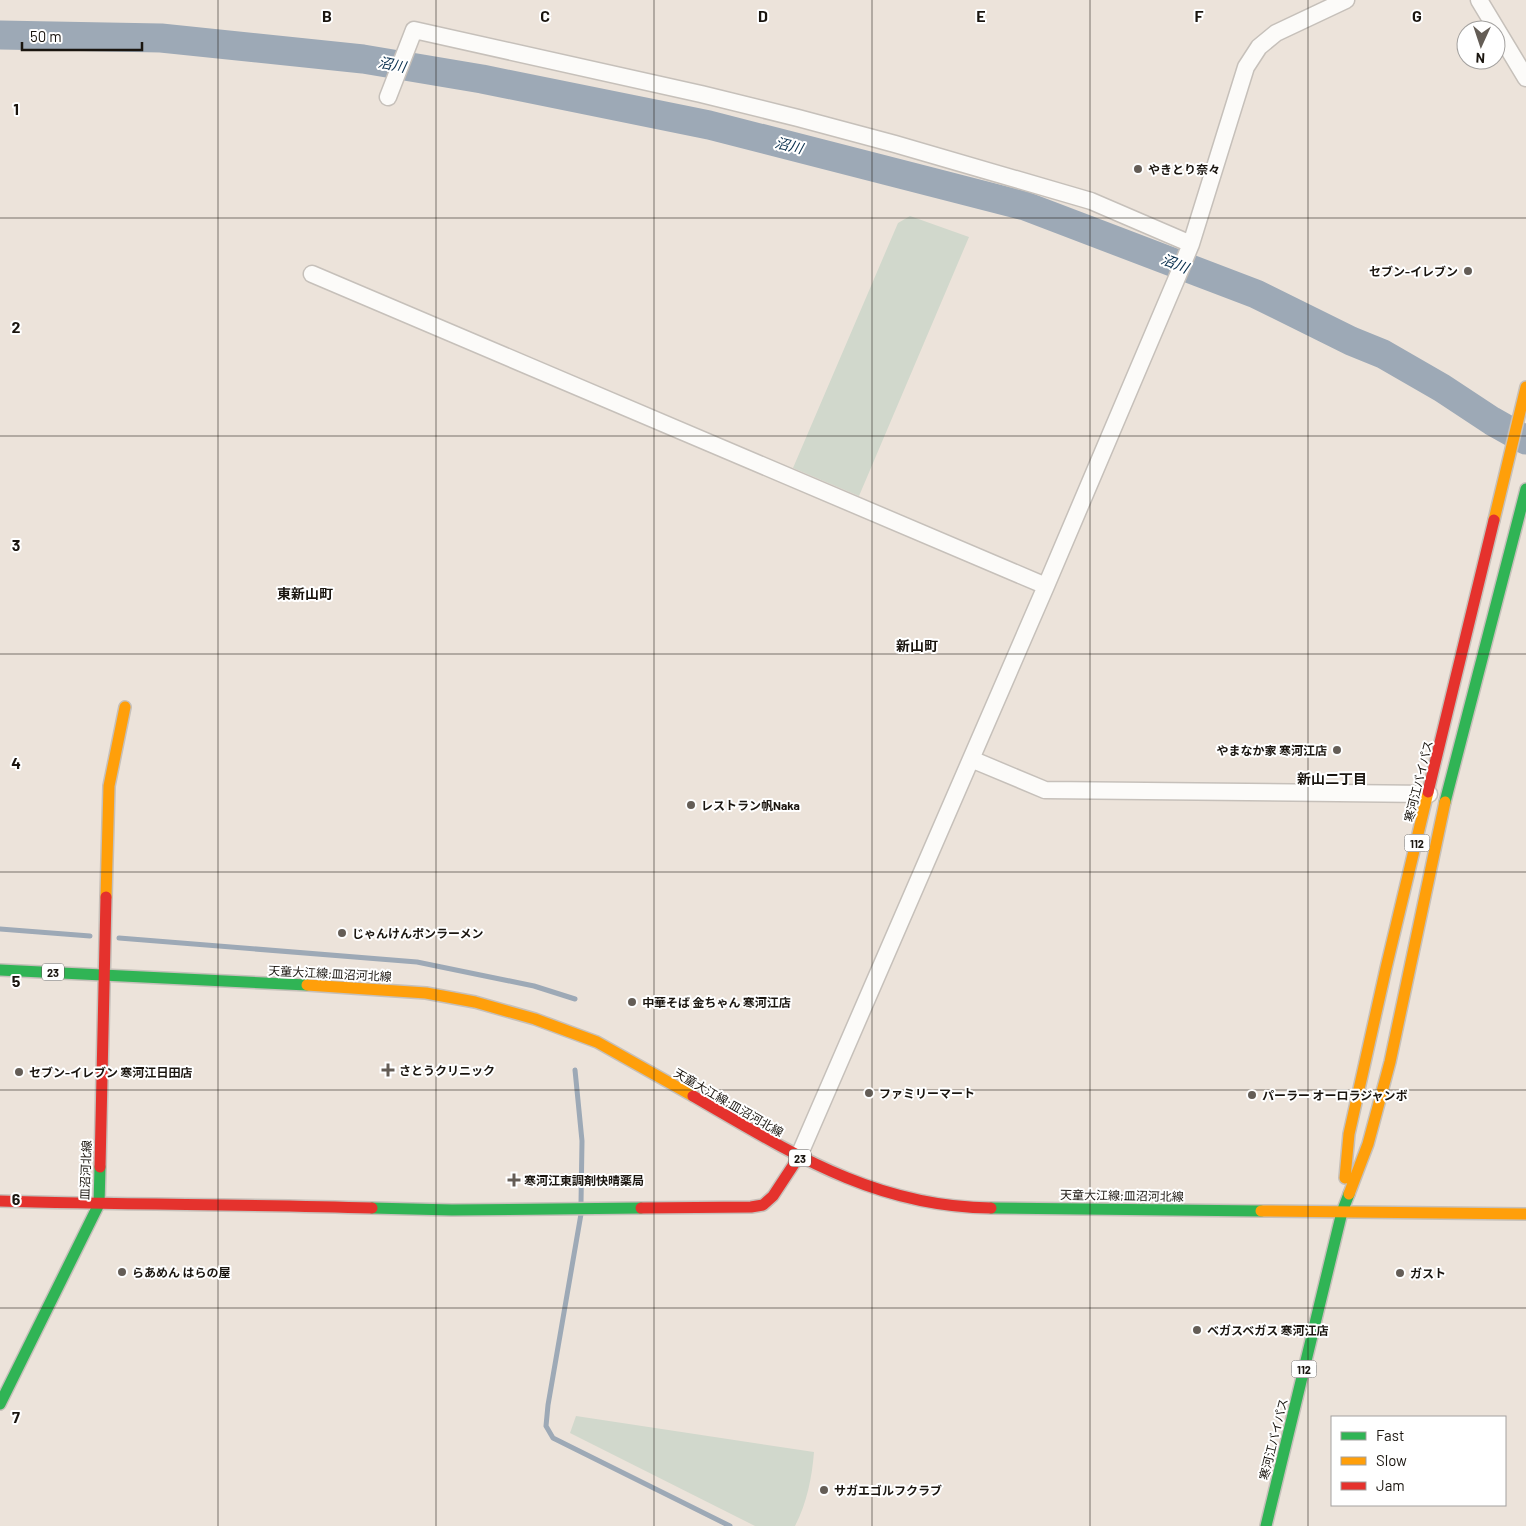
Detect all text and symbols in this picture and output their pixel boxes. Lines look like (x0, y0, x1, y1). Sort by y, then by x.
text: B (322, 6, 332, 25)
text: C (540, 6, 550, 25)
text: D (758, 6, 768, 25)
text: E (976, 6, 986, 25)
text: F (1195, 6, 1204, 25)
text: G (1412, 6, 1422, 25)
scale bar (22, 20, 142, 52)
north arrow (1456, 20, 1506, 70)
text: 50 m (30, 27, 62, 45)
text: N (1475, 50, 1485, 67)
water label: 沼川 (377, 53, 409, 75)
text: 1 (13, 99, 19, 118)
water label: 沼川 (773, 133, 807, 157)
place label: やきとり奈々 (1148, 162, 1220, 176)
marker: やきとり奈々 (1132, 163, 1144, 175)
water label: 沼川 (1159, 250, 1193, 277)
place label: セブン-イレブン (1369, 264, 1458, 278)
marker: セブン-イレブン (1462, 265, 1474, 277)
text: 2 (12, 317, 21, 336)
text: 3 (12, 535, 20, 554)
district label: 東新山町 (277, 585, 333, 602)
district label: 新山町 (896, 637, 938, 654)
street label: 寒河江バイパス (1401, 739, 1435, 823)
place label: やまなか家 寒河江店 (1217, 743, 1327, 757)
marker: やまなか家 寒河江店 (1331, 744, 1343, 756)
text: 4 (11, 753, 21, 772)
district label: 新山二丁目 (1297, 770, 1367, 787)
place label: レストラン帆Naka (701, 798, 800, 812)
marker: レストラン帆Naka (685, 799, 697, 811)
road number: 112 (1404, 834, 1430, 851)
place label: じゃんけんポンラーメン (352, 926, 484, 940)
marker: じゃんけんポンラーメン (336, 927, 348, 939)
street label: 天童大江線;皿沼河北線 (268, 963, 392, 983)
road number: 23 (42, 964, 64, 980)
text: 5 (12, 971, 21, 990)
place label: 中華そば 金ちゃん 寒河江店 (642, 995, 791, 1009)
marker: 中華そば 金ちゃん 寒河江店 (626, 996, 638, 1008)
marker: さとうクリニック (381, 1063, 395, 1077)
place label: さとうクリニック (399, 1063, 495, 1077)
place label: セブン-イレブン 寒河江日田店 (29, 1065, 192, 1079)
street label: 天童大江線;皿沼河北線 (672, 1065, 786, 1139)
marker: セブン-イレブン 寒河江日田店 (13, 1066, 25, 1078)
place label: ファミリーマート (879, 1086, 975, 1100)
marker: ファミリーマート (863, 1087, 875, 1099)
place label: パーラー オーロラジャンボ (1262, 1088, 1408, 1102)
marker: パーラー オーロラジャンボ (1246, 1089, 1258, 1101)
street label: 皿沼河北線 (77, 1140, 93, 1200)
road number: 23 (789, 1150, 811, 1166)
place label: 寒河江東調剤快晴薬局 (524, 1173, 644, 1187)
marker: 寒河江東調剤快晴薬局 (508, 1174, 520, 1186)
street label: 天童大江線;皿沼河北線 (1060, 1187, 1184, 1203)
text: 6 (12, 1189, 21, 1208)
place label: らあめん はらの屋 (132, 1265, 230, 1279)
marker: らあめん はらの屋 (116, 1266, 128, 1278)
place label: ガスト (1410, 1266, 1446, 1280)
marker: ガスト (1394, 1267, 1406, 1279)
place label: ベガスベガス 寒河江店 (1207, 1323, 1329, 1337)
marker: ベガスベガス 寒河江店 (1191, 1324, 1203, 1336)
road number: 112 (1292, 1360, 1316, 1378)
street label: 寒河江バイパス (1256, 1397, 1290, 1481)
text: 7 (12, 1407, 20, 1426)
legend (1331, 1416, 1506, 1506)
text: Fast (1376, 1426, 1404, 1444)
text: Slow (1376, 1451, 1407, 1469)
text: Jam (1376, 1476, 1405, 1494)
place label: サガエゴルフクラブ (834, 1483, 942, 1497)
marker: サガエゴルフクラブ (818, 1484, 830, 1496)

